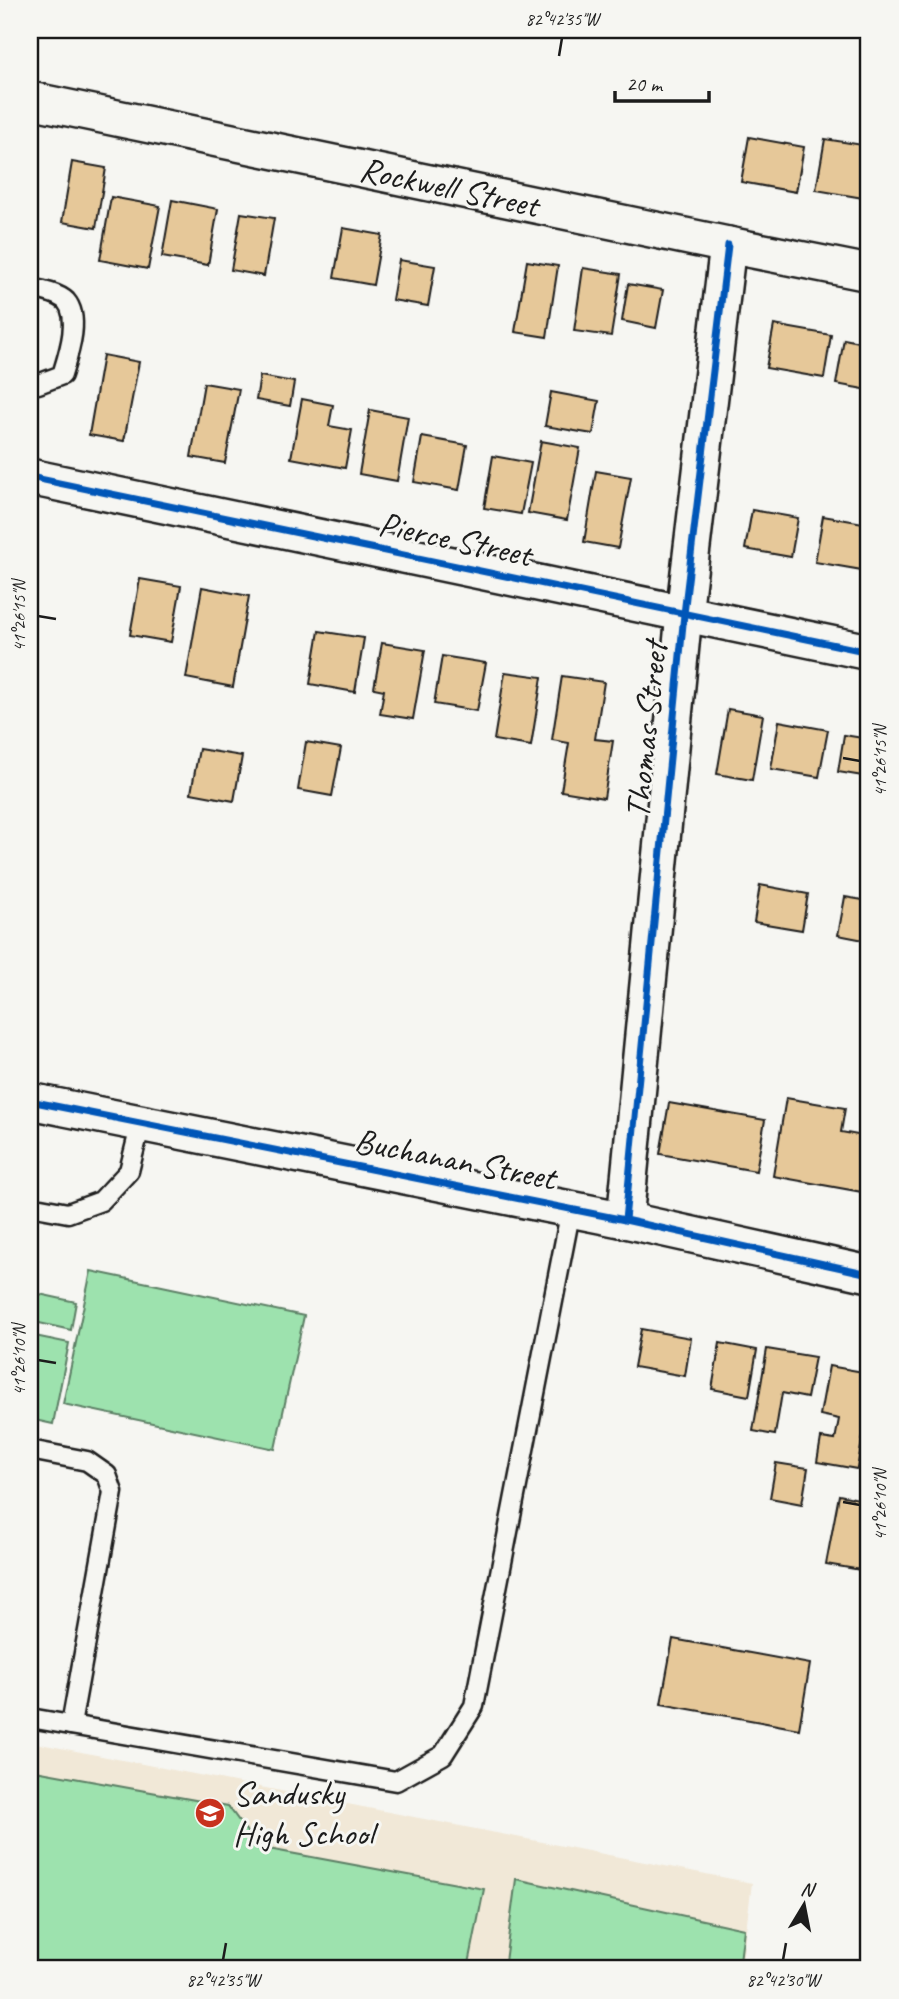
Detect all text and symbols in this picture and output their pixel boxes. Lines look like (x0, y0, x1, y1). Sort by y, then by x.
text: 82°42'35"W (525, 8, 602, 30)
scale bar (615, 60, 710, 104)
text: 20 m (626, 71, 664, 97)
street label: Rockwell Street (356, 146, 546, 229)
street label: Pierce Street (375, 501, 539, 578)
text: 41°26'15"N (8, 577, 30, 651)
street label: Thomas Street (614, 635, 678, 821)
text: 41°26'15"N (869, 722, 891, 796)
street label: Buchanan Street (351, 1118, 562, 1201)
text: 41°26'10"N (8, 1321, 30, 1395)
text: 41°26'10"N (869, 1466, 891, 1540)
place label: Sandusky High School (233, 1771, 379, 1856)
school or university icon: Sandusky High School (193, 1796, 227, 1830)
north arrow (769, 1870, 839, 1940)
text: N (799, 1876, 818, 1903)
text: 82°42'35"W (186, 1969, 263, 1991)
text: 82°42'30"W (746, 1969, 823, 1991)

